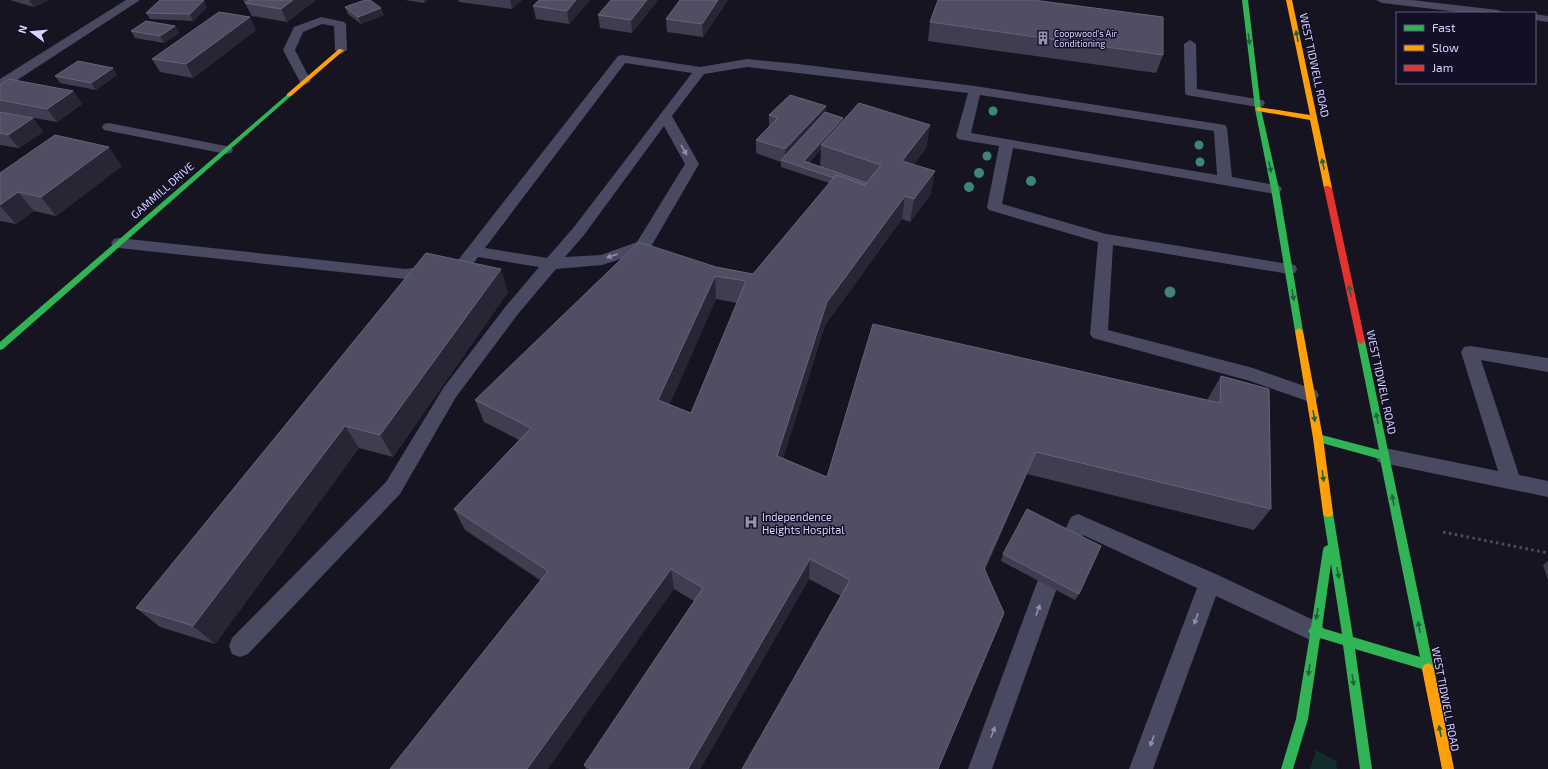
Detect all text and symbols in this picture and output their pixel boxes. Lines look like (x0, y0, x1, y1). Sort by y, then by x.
north arrow (12, 12, 52, 52)
street label: WEST TIDWELL ROAD (1298, 12, 1332, 118)
legend (1396, 12, 1536, 84)
text: Fast (1432, 20, 1456, 34)
text: N (15, 23, 29, 35)
place label: Coopwood's Air Conditioning (1054, 28, 1117, 49)
building icon: Coopwood's Air Conditioning (1035, 30, 1051, 46)
one-way arrow (1293, 30, 1299, 42)
one-way arrow (1246, 33, 1253, 45)
text: Slow (1432, 40, 1459, 54)
text: Jam (1432, 60, 1453, 74)
one-way arrow (681, 144, 688, 156)
one-way arrow (1320, 157, 1326, 170)
street label: GAMMILL DRIVE (128, 159, 196, 221)
one-way arrow (1268, 161, 1274, 173)
one-way arrow (606, 253, 618, 259)
one-way arrow (1347, 285, 1353, 297)
one-way arrow (1290, 289, 1296, 301)
street label: WEST TIDWELL ROAD (1365, 329, 1399, 435)
one-way arrow (1311, 410, 1317, 422)
one-way arrow (1374, 412, 1380, 424)
one-way arrow (1320, 470, 1326, 482)
one-way arrow (1390, 493, 1396, 506)
place label: Independence Heights Hospital (762, 510, 845, 536)
hospital icon: Independence Heights Hospital (743, 514, 759, 530)
one-way arrow (1335, 567, 1341, 579)
one-way arrow (1035, 604, 1041, 616)
one-way arrow (1314, 608, 1320, 620)
one-way arrow (1193, 613, 1199, 625)
one-way arrow (1416, 621, 1422, 633)
street label: WEST TIDWELL ROAD (1430, 646, 1462, 752)
one-way arrow (1306, 664, 1312, 676)
one-way arrow (1350, 674, 1356, 686)
one-way arrow (1437, 725, 1443, 737)
one-way arrow (990, 726, 996, 738)
one-way arrow (1148, 735, 1154, 747)

